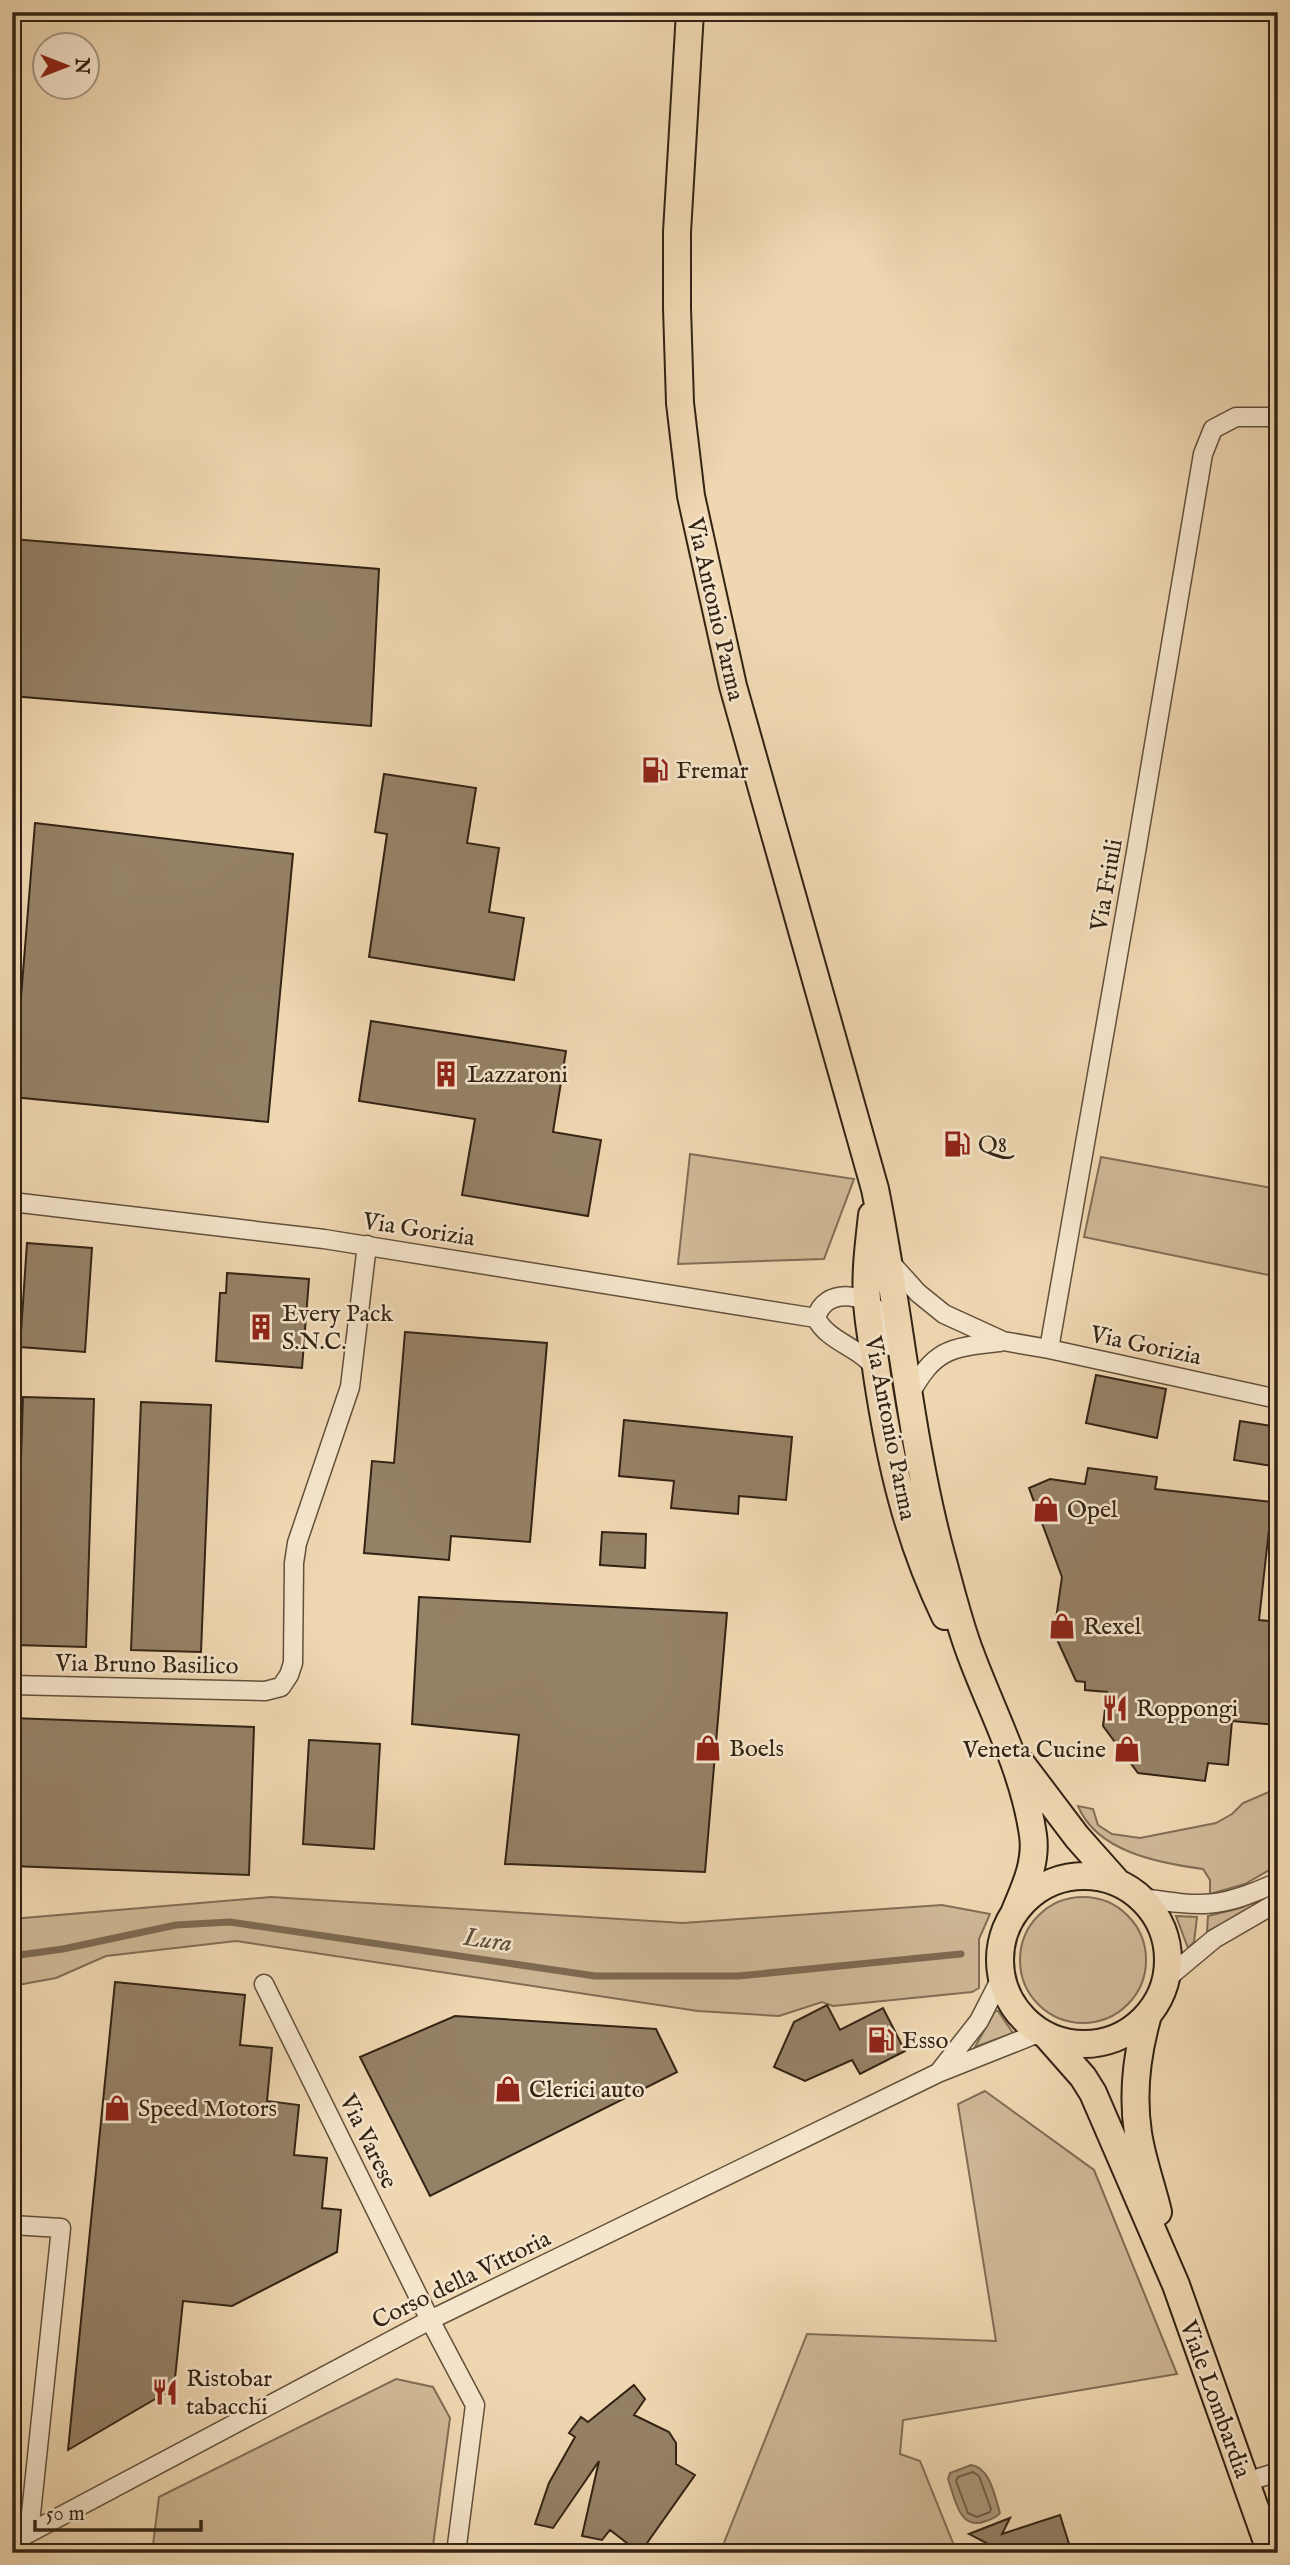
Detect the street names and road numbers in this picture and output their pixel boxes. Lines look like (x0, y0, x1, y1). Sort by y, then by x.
street label: Via Antonio Parma (678, 514, 751, 704)
street label: Via Friuli (1084, 837, 1131, 935)
street label: Via Gorizia (360, 1206, 478, 1255)
street label: Via Gorizia (1086, 1319, 1205, 1373)
street label: Via Antonio Parma (856, 1333, 923, 1524)
street label: Via Bruno Basilico (54, 1648, 239, 1683)
street label: Via Varese (331, 2088, 404, 2194)
street label: Corso della Vittoria (367, 2223, 557, 2337)
street label: Viale Lombardia (1171, 2316, 1258, 2483)

